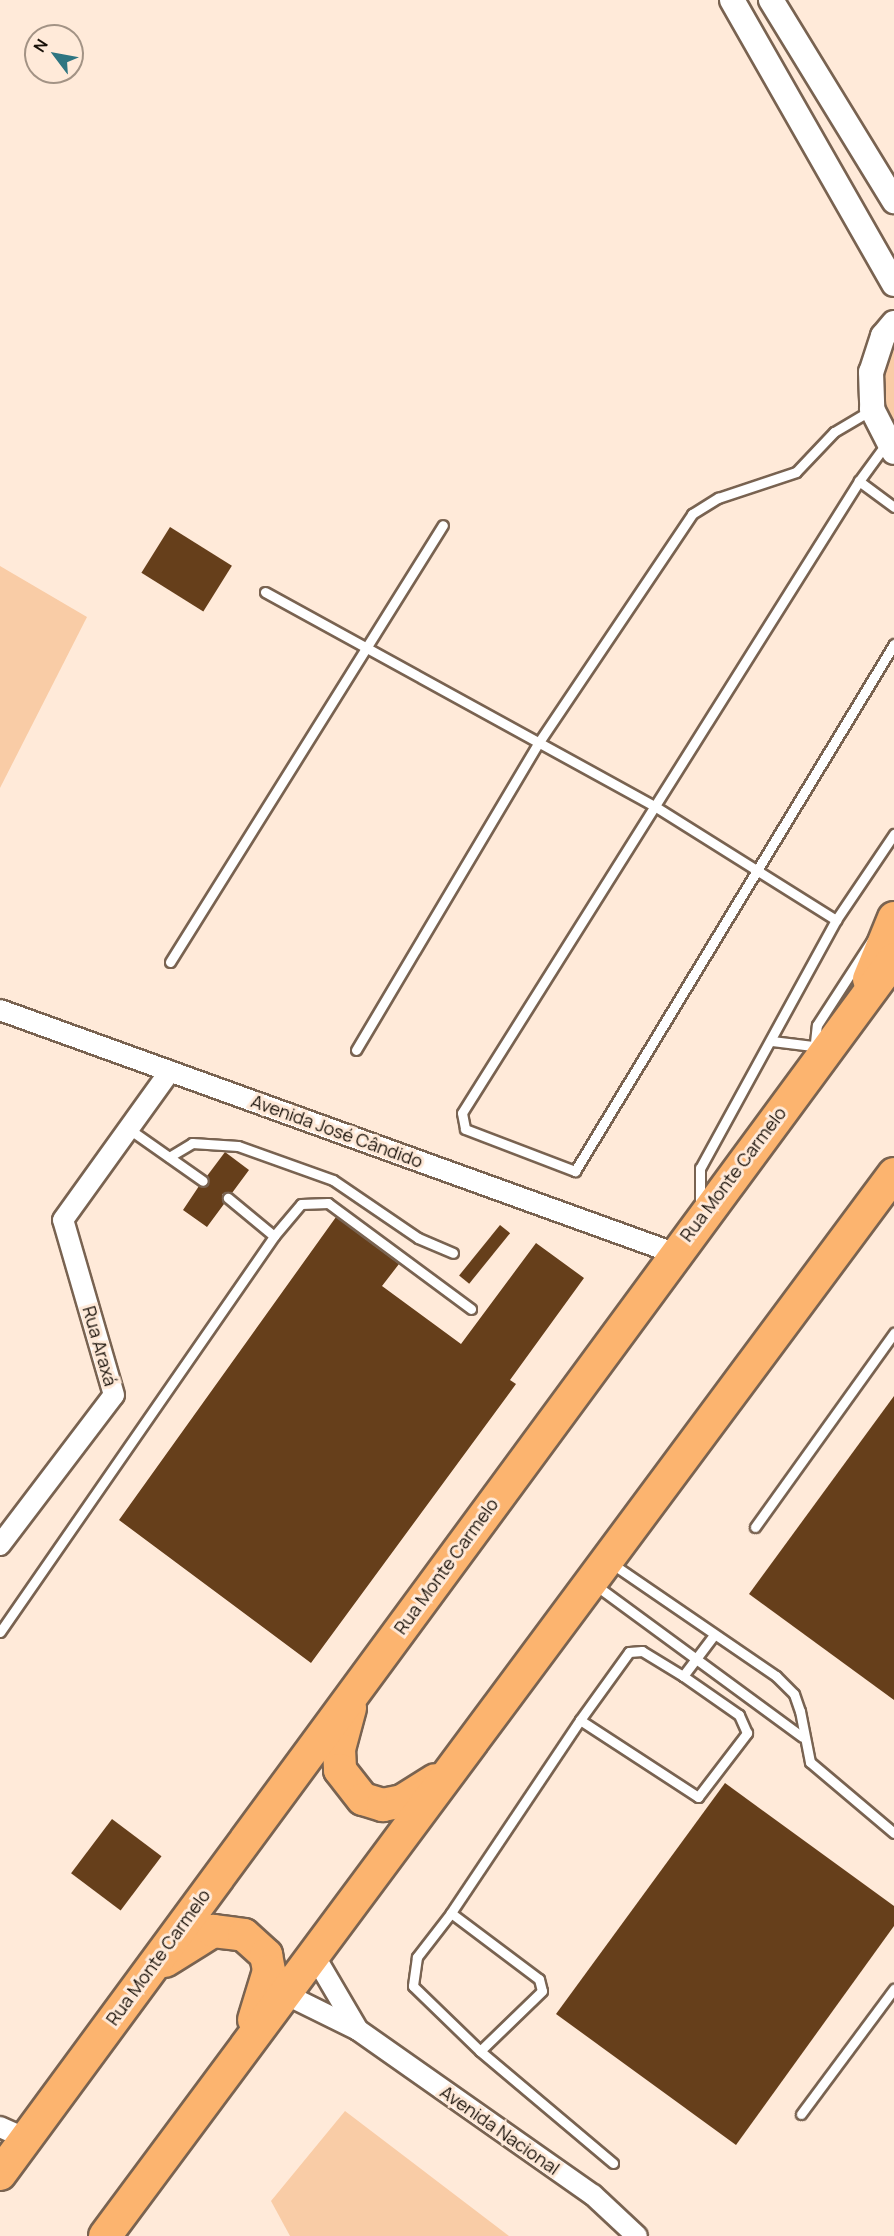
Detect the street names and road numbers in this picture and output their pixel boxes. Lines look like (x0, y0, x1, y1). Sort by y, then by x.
street label: Avenida José Cândido (248, 1090, 426, 1172)
street label: Rua Monte Carmelo (675, 1102, 791, 1246)
street label: Rua Araxá (78, 1303, 122, 1389)
street label: Rua Monte Carmelo (389, 1494, 503, 1638)
street label: Rua Monte Carmelo (101, 1885, 215, 2029)
street label: Avenida Nacional (436, 2081, 564, 2179)

